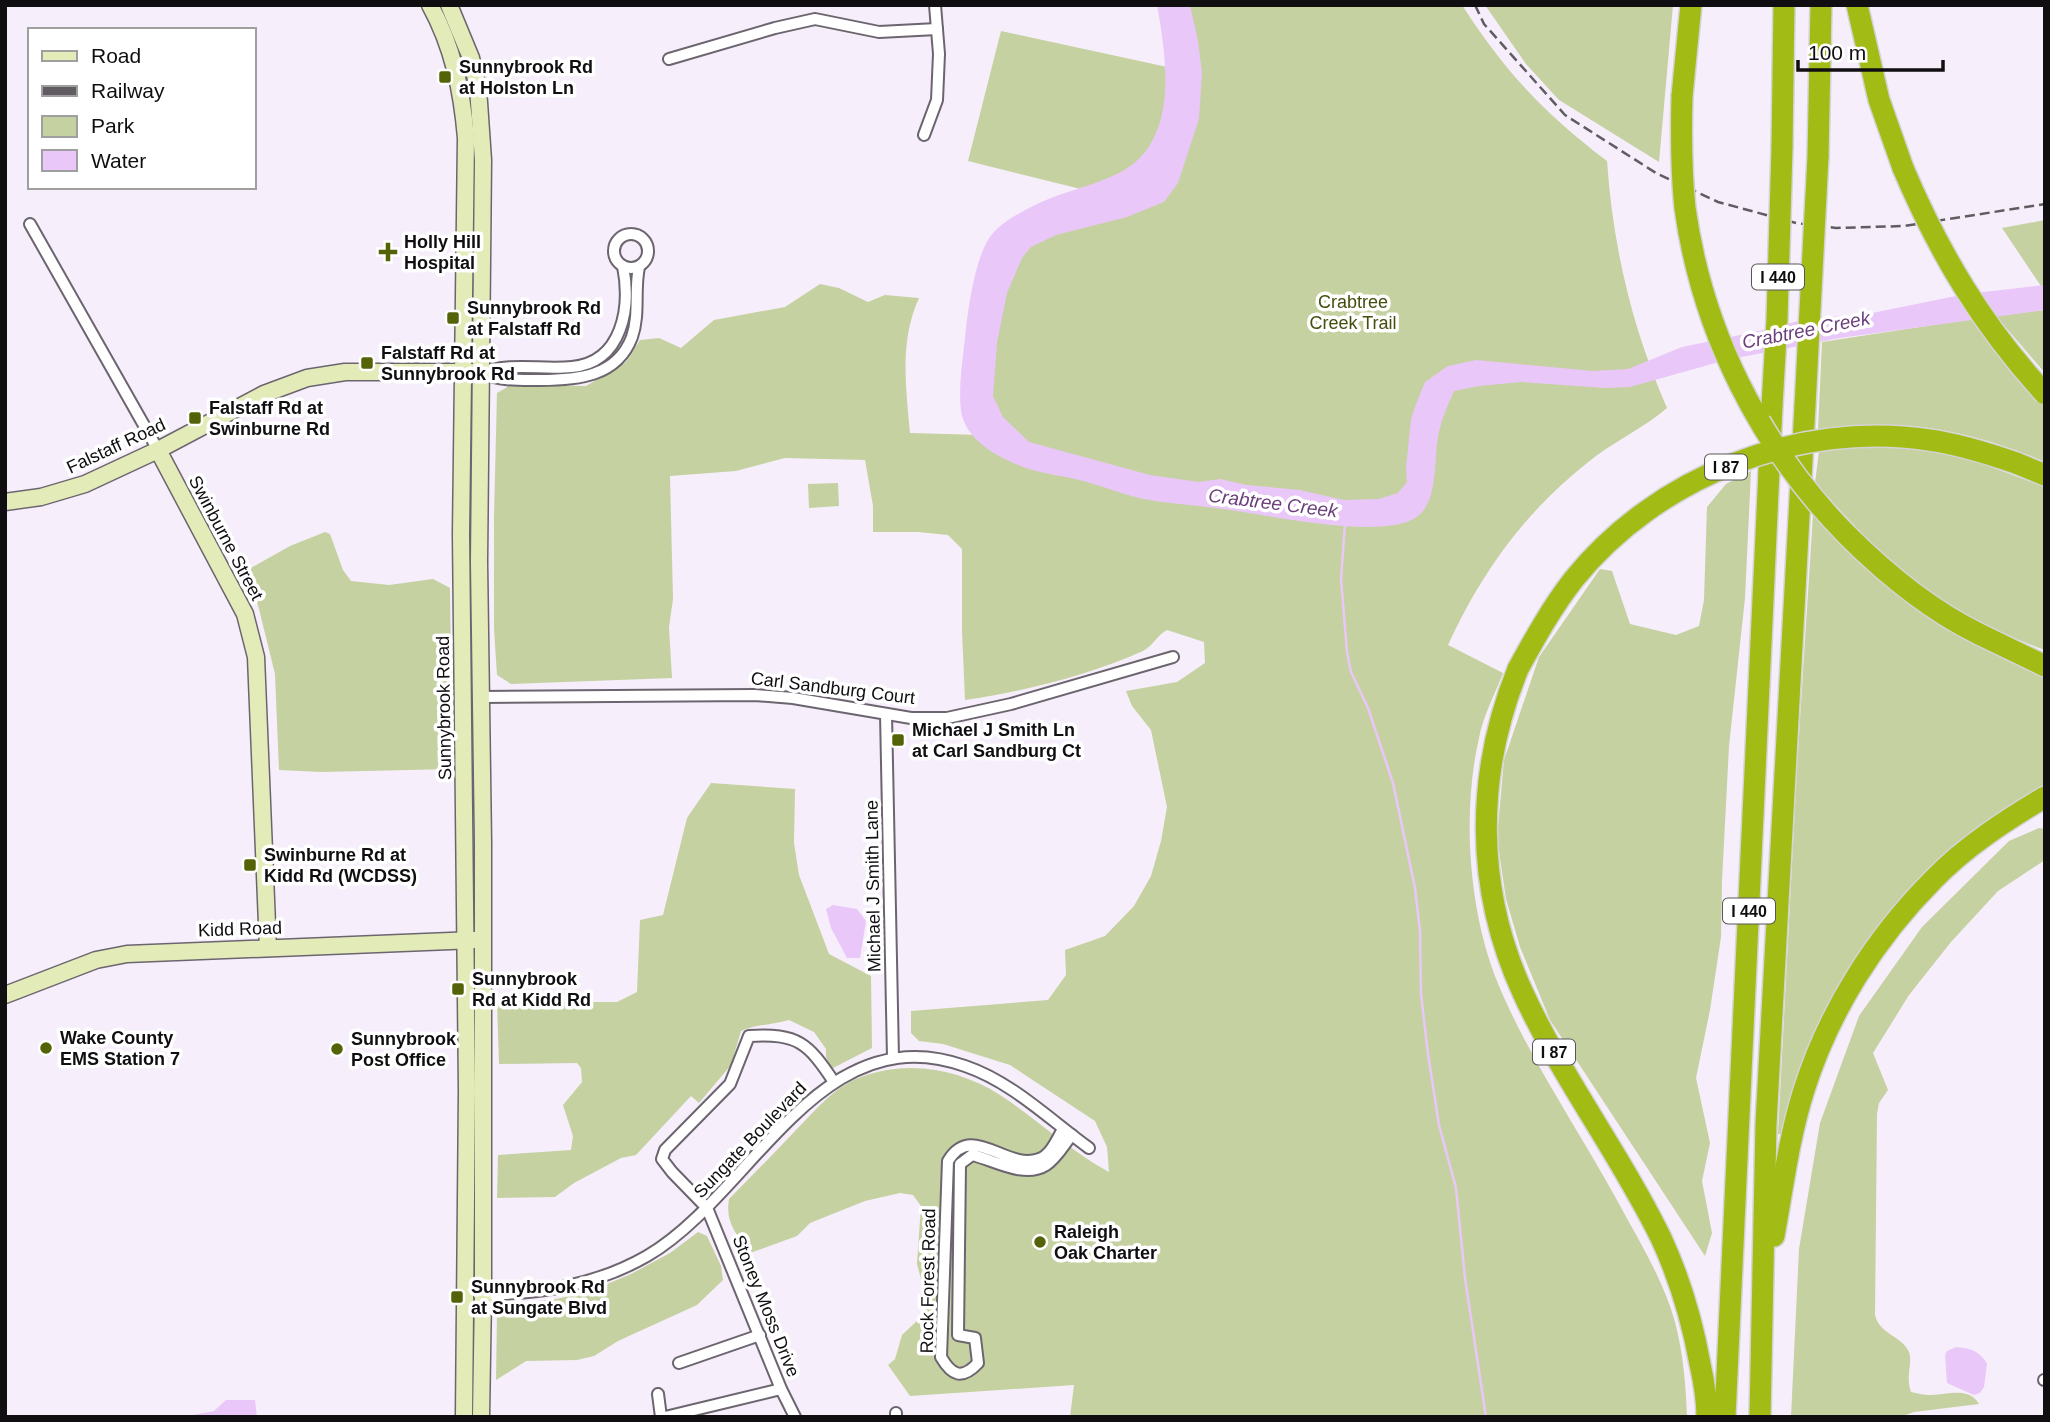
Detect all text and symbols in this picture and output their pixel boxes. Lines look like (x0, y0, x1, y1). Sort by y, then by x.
legend (28, 28, 256, 189)
scale bar (1798, 28, 1943, 72)
text: 100 m (1808, 41, 1866, 64)
text: Road (91, 44, 141, 67)
place label: Sunnybrook Rd at Holston Ln (459, 57, 593, 98)
marker: Sunnybrook Rd at Holston Ln (437, 69, 453, 85)
text: Railway (91, 79, 165, 102)
text: Park (91, 114, 135, 137)
text: Water (91, 149, 146, 172)
place label: Holly Hill Hospital (404, 232, 481, 273)
marker: Holly Hill Hospital (378, 242, 398, 262)
road number: I 440 (1752, 264, 1804, 290)
park label: Crabtree Creek Trail (1309, 292, 1397, 333)
place label: Sunnybrook Rd at Falstaff Rd (467, 298, 601, 339)
water label: Crabtree Creek (1740, 307, 1873, 353)
marker: Sunnybrook Rd at Falstaff Rd (445, 310, 461, 326)
place label: Falstaff Rd at Sunnybrook Rd (381, 343, 515, 384)
marker: Falstaff Rd at Sunnybrook Rd (359, 355, 375, 371)
place label: Falstaff Rd at Swinburne Rd (209, 398, 330, 439)
marker: Falstaff Rd at Swinburne Rd (187, 410, 203, 426)
street label: Falstaff Road (63, 414, 169, 478)
road number: I 87 (1705, 454, 1747, 480)
street label: Swinburne Street (185, 472, 267, 604)
water label: Crabtree Creek (1207, 485, 1340, 522)
street label: Sunnybrook Road (433, 636, 455, 780)
street label: Carl Sandburg Court (750, 668, 916, 708)
place label: Michael J Smith Ln at Carl Sandburg Ct (912, 720, 1081, 761)
marker: Michael J Smith Ln at Carl Sandburg Ct (890, 732, 906, 748)
street label: Michael J Smith Lane (861, 800, 885, 972)
place label: Swinburne Rd at Kidd Rd (WCDSS) (264, 845, 417, 886)
marker: Swinburne Rd at Kidd Rd (WCDSS) (242, 857, 258, 873)
road number: I 440 (1723, 898, 1775, 923)
street label: Kidd Road (198, 918, 282, 940)
place label: Sunnybrook Rd at Kidd Rd (472, 969, 591, 1010)
marker: Sunnybrook Rd at Kidd Rd (450, 981, 466, 997)
place label: Wake County EMS Station 7 (60, 1028, 180, 1069)
place label: Sunnybrook Post Office (351, 1029, 457, 1070)
marker: Wake County EMS Station 7 (38, 1040, 54, 1056)
road number: I 87 (1533, 1040, 1575, 1064)
marker: Sunnybrook Post Office (329, 1041, 345, 1057)
street label: Sungate Boulevard (690, 1078, 810, 1202)
street label: Rock Forest Road (917, 1208, 939, 1354)
place label: Raleigh Oak Charter (1054, 1222, 1157, 1263)
street label: Stoney Moss Drive (728, 1232, 804, 1380)
marker: Raleigh Oak Charter (1032, 1234, 1048, 1250)
place label: Sunnybrook Rd at Sungate Blvd (471, 1277, 607, 1318)
marker: Sunnybrook Rd at Sungate Blvd (449, 1289, 465, 1305)

